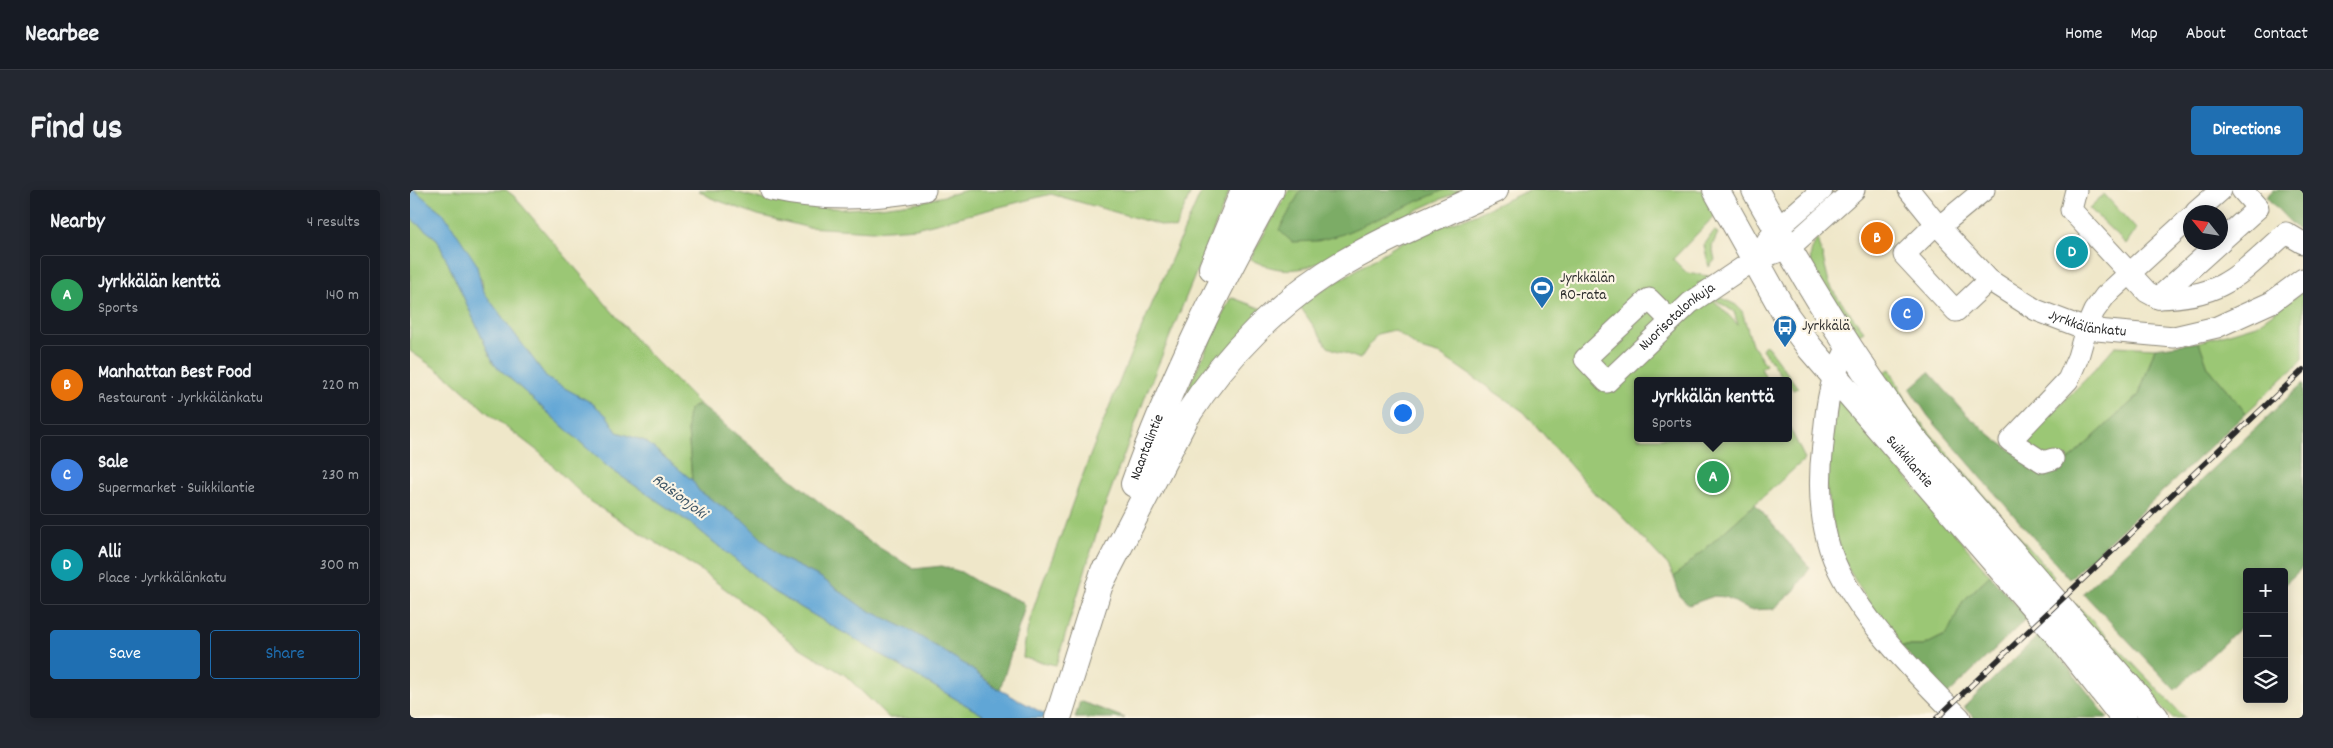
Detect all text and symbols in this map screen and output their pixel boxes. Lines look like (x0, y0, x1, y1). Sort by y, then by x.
text: Nearbee (25, 18, 99, 52)
text: Home (2065, 22, 2102, 47)
text: Map (2130, 22, 2158, 47)
text: About (2186, 22, 2226, 47)
text: Contact (2254, 22, 2308, 47)
text: Find us (30, 105, 122, 155)
button: Directions (2191, 106, 2303, 155)
north arrow (2183, 205, 2228, 250)
text: Nearby (50, 208, 105, 238)
text: 4 results (307, 211, 360, 234)
pin: B (1861, 219, 1893, 257)
pin: D (2056, 233, 2088, 271)
place label: Jyrkkälän RO-rata (1560, 268, 1615, 307)
text: Jyrkkälän kenttä (98, 270, 220, 297)
sports icon: Jyrkkälän RO-rata (1529, 275, 1555, 309)
street label: Nuorisotalonkuja (1634, 277, 1721, 357)
text: A (63, 284, 71, 307)
text: 140 m (325, 284, 359, 307)
pin: C (1891, 295, 1923, 333)
text: Sports (98, 297, 138, 320)
street label: Jyrkkälänkatu (2045, 305, 2127, 344)
bus stop icon: Jyrkkälä (1772, 314, 1798, 348)
place label: Jyrkkälä (1802, 316, 1850, 338)
text: Manhattan Best Food (98, 360, 252, 387)
text: B (63, 374, 71, 397)
text: 220 m (322, 374, 359, 397)
popup (1634, 377, 1792, 442)
text: Jyrkkälän kenttä (1652, 385, 1774, 412)
text: Restaurant · Jyrkkälänkatu (98, 387, 263, 410)
your location (1390, 400, 1416, 426)
street label: Naantalintie (1125, 411, 1171, 484)
text: Sports (1652, 412, 1692, 435)
street label: Suikkilantie (1880, 431, 1938, 494)
text: Sale (98, 450, 128, 477)
pin: A (1697, 458, 1729, 496)
text: C (63, 464, 71, 487)
text: 230 m (322, 464, 359, 487)
water label: Raisionjoki (647, 469, 714, 527)
text: Supermarket · Suikkilantie (98, 477, 255, 500)
text: Alli (98, 540, 121, 567)
text: D (63, 554, 71, 577)
text: 300 m (320, 554, 359, 577)
text: Place · Jyrkkälänkatu (98, 567, 226, 590)
map controls (2243, 568, 2288, 703)
button: + (2243, 568, 2288, 613)
button: − (2243, 613, 2288, 658)
button: Save (50, 630, 200, 679)
button: Share (210, 630, 360, 679)
button: layers (2243, 658, 2288, 703)

